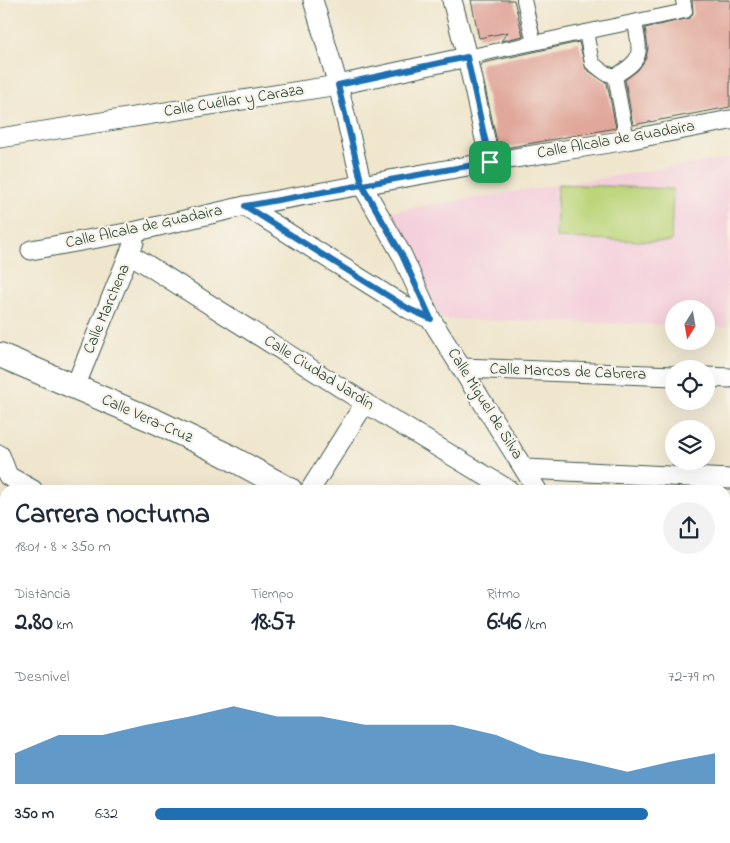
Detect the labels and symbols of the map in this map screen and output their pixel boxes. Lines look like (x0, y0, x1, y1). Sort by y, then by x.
street label: Calle Cuéllar y Caraza (162, 78, 306, 124)
street label: Calle Alcala de Guadaira (535, 114, 697, 166)
pin (469, 141, 511, 183)
street label: Calle Alcala de Guadaira (63, 199, 225, 255)
street label: Calle Marchena (77, 260, 137, 358)
north arrow (665, 300, 715, 350)
street label: Calle Ciudad Jardín (259, 329, 379, 417)
street label: Calle Miguel de Silva (441, 344, 529, 464)
street label: Calle Marcos de Cabrera (489, 357, 647, 387)
street label: Calle Vera-Cruz (97, 388, 197, 450)

